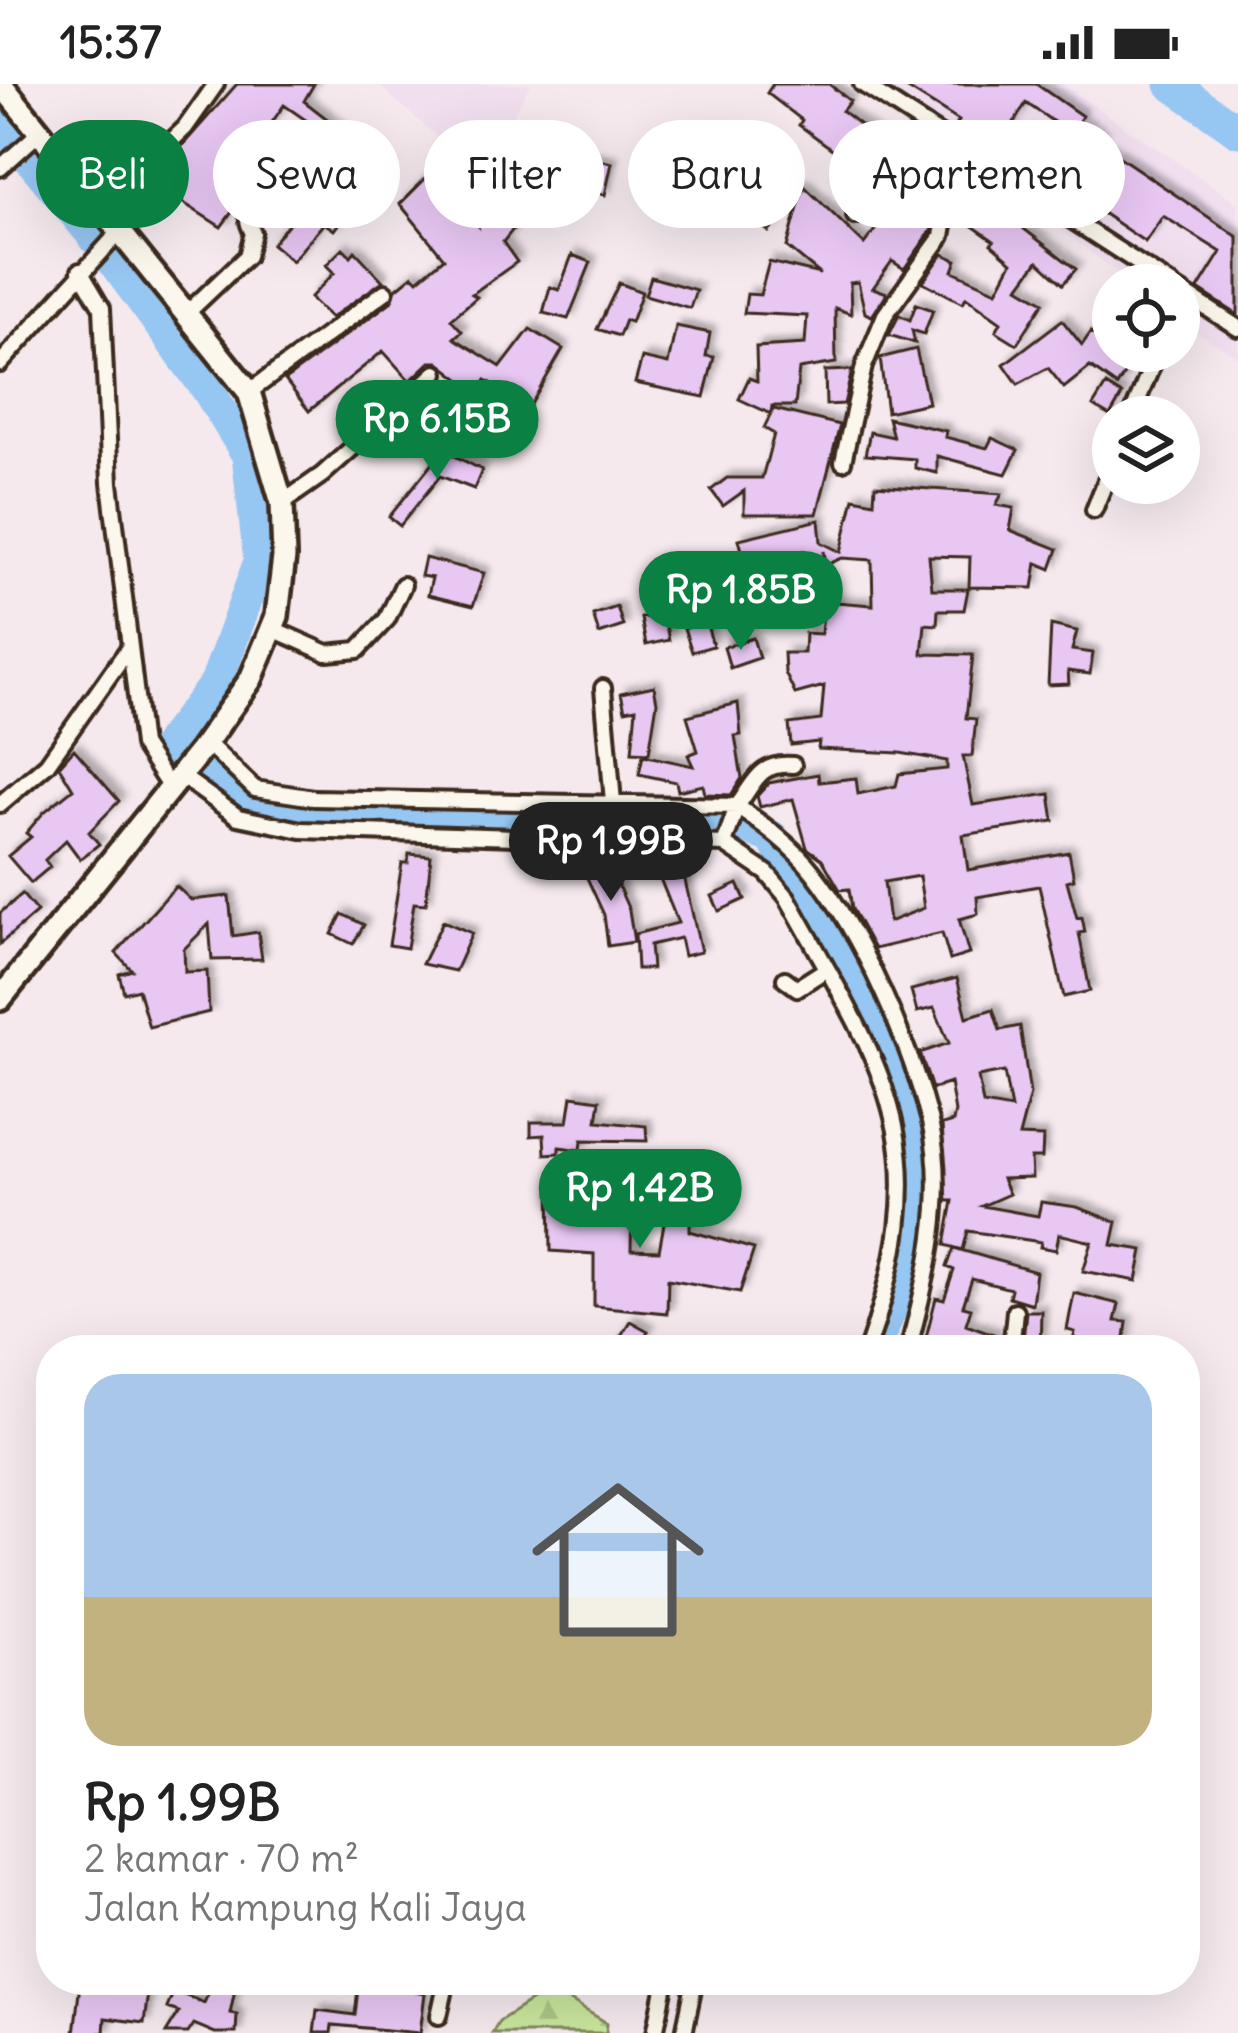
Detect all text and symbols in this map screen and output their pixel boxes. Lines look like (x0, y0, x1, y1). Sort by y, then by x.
text: 15:37 (60, 14, 162, 70)
chip: Beli (36, 120, 189, 228)
chip: Sewa (213, 120, 400, 228)
chip: Filter (424, 120, 604, 228)
chip: Baru (628, 120, 805, 228)
chip: Apartemen (829, 120, 1125, 228)
map controls (1092, 264, 1200, 504)
button: locate (1092, 264, 1200, 372)
pin: Rp 6.15B (313, 380, 561, 482)
text: Rp 6.15B (363, 394, 511, 443)
button: layers (1092, 396, 1200, 504)
pin: Rp 1.85B (617, 551, 865, 653)
text: Rp 1.85B (666, 565, 816, 614)
pin: Rp 1.99B (487, 802, 735, 904)
text: Rp 1.99B (536, 816, 686, 865)
pin: Rp 1.42B (516, 1149, 764, 1251)
text: Rp 1.42B (566, 1163, 714, 1212)
icon: home (510, 1452, 726, 1668)
text: Rp 1.99B (84, 1770, 281, 1834)
text: 2 kamar · 70 m² (84, 1834, 359, 1883)
text: Jalan Kampung Kali Jaya (84, 1883, 527, 1932)

